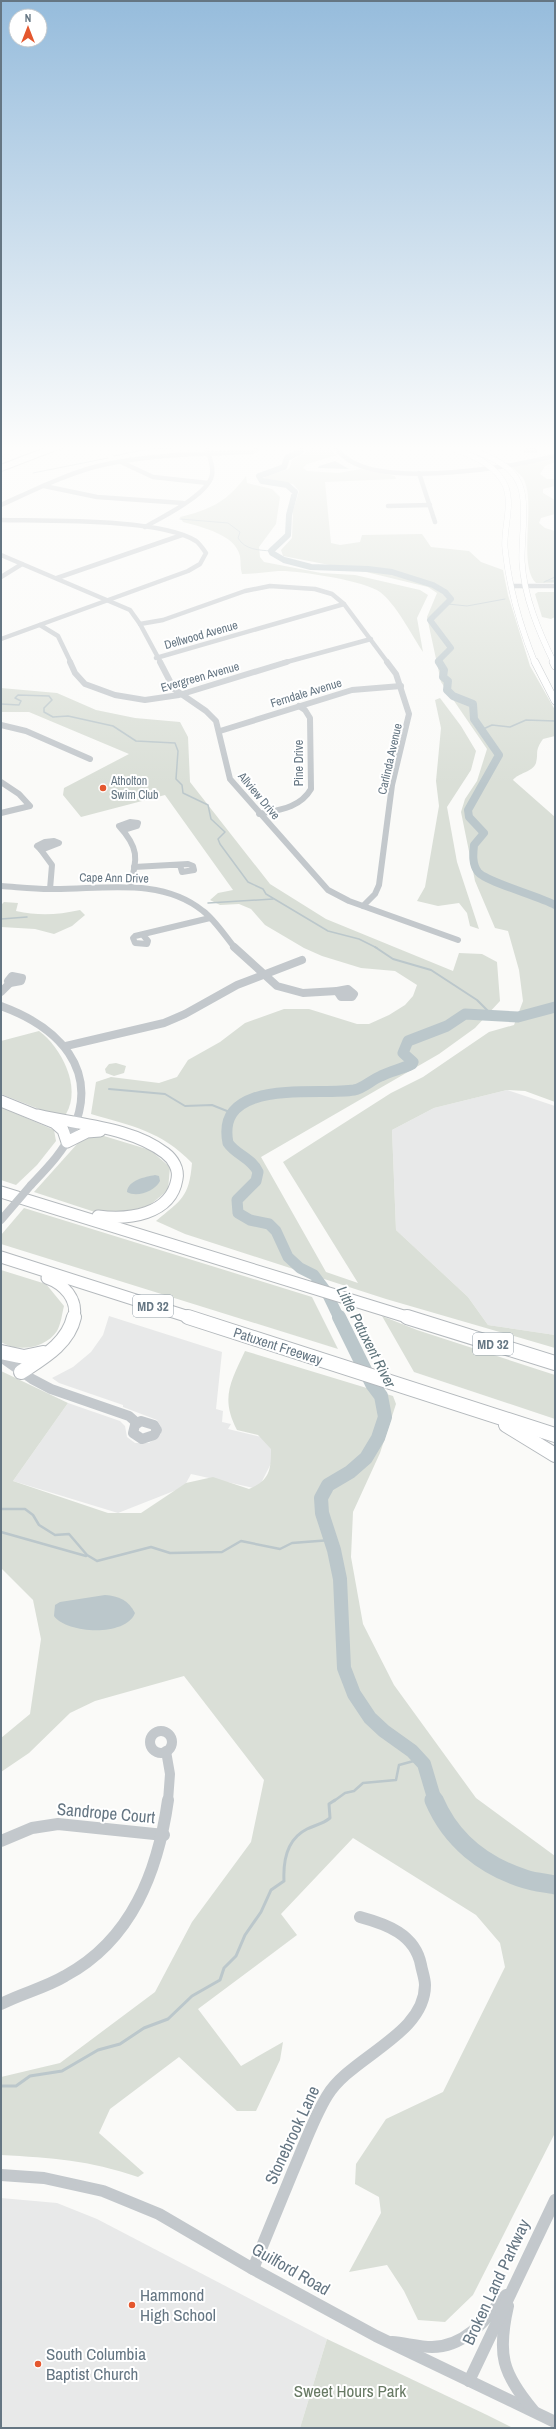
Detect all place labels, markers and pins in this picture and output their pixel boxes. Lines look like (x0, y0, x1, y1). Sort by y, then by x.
place label: Atholton Swim Club (110, 773, 159, 803)
marker: Atholton Swim Club (98, 783, 108, 793)
place label: Hammond High School (140, 2283, 216, 2326)
marker: Hammond High School (127, 2300, 137, 2310)
place label: South Columbia Baptist Church (46, 2342, 146, 2385)
marker: South Columbia Baptist Church (33, 2359, 43, 2369)

